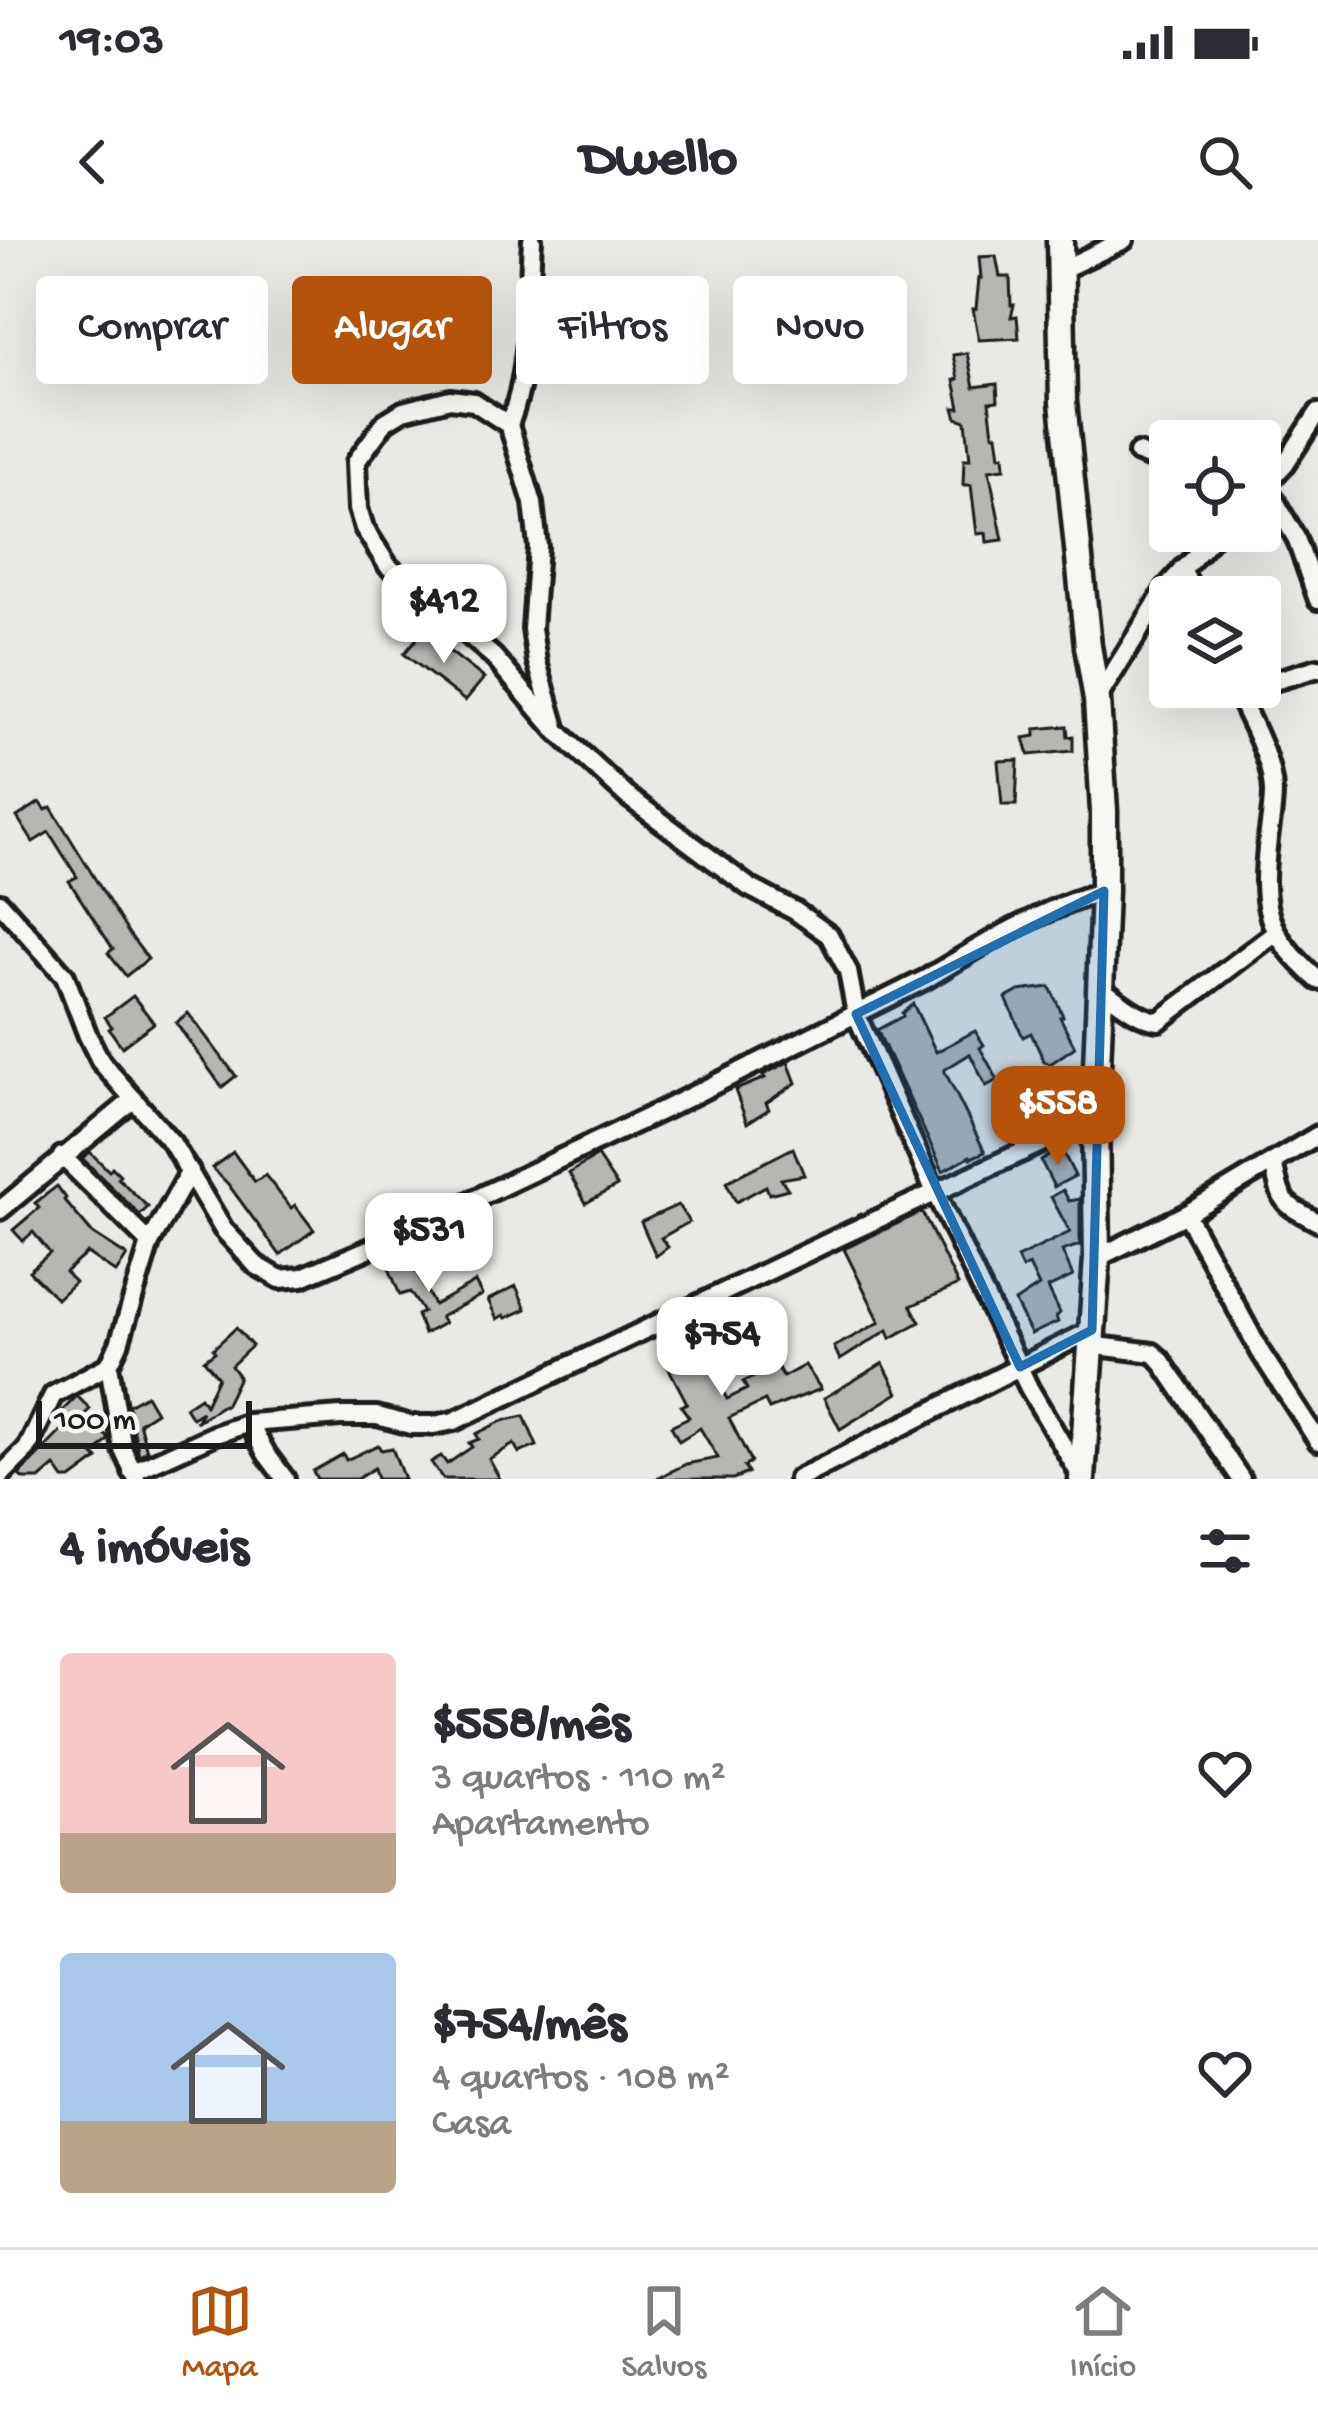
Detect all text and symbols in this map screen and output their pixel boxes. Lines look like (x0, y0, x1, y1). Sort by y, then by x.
text: 19:03 (60, 16, 164, 69)
icon: back (60, 129, 126, 195)
icon: search (1192, 129, 1258, 195)
text: Dwello (581, 130, 737, 194)
chip: Comprar (36, 276, 268, 384)
chip: Alugar (292, 276, 492, 384)
chip: Filtros (516, 276, 709, 384)
chip: Novo (733, 276, 907, 384)
map controls (1149, 420, 1281, 708)
button: locate (1149, 420, 1281, 552)
pin: $412 (373, 564, 515, 666)
button: layers (1149, 576, 1281, 708)
text: $412 (409, 580, 479, 626)
pin: $558 (987, 1066, 1129, 1168)
text: $558 (1018, 1082, 1098, 1128)
pin: $531 (358, 1193, 500, 1295)
text: $531 (392, 1209, 466, 1255)
pin: $754 (651, 1297, 793, 1399)
text: $754 (684, 1313, 760, 1359)
scale bar (36, 1395, 252, 1448)
text: 100 m (54, 1403, 136, 1441)
icon: filters (1192, 1518, 1258, 1584)
text: 4 imóveis (60, 1521, 249, 1581)
text: $558/mês (432, 1697, 630, 1757)
icon: home (156, 1701, 300, 1845)
icon: heart (1192, 1740, 1258, 1806)
text: 3 quartos · 110 m² (432, 1757, 726, 1803)
text: Apartamento (432, 1803, 650, 1849)
text: $754/mês (432, 1997, 626, 2057)
icon: home (156, 2001, 300, 2145)
icon: heart (1192, 2040, 1258, 2106)
text: 4 quartos · 108 m² (432, 2057, 730, 2103)
text: Casa (432, 2103, 511, 2149)
tab: Mapa (182, 2278, 258, 2388)
tab: Salvos (621, 2278, 706, 2388)
tab: Início (1070, 2278, 1136, 2388)

